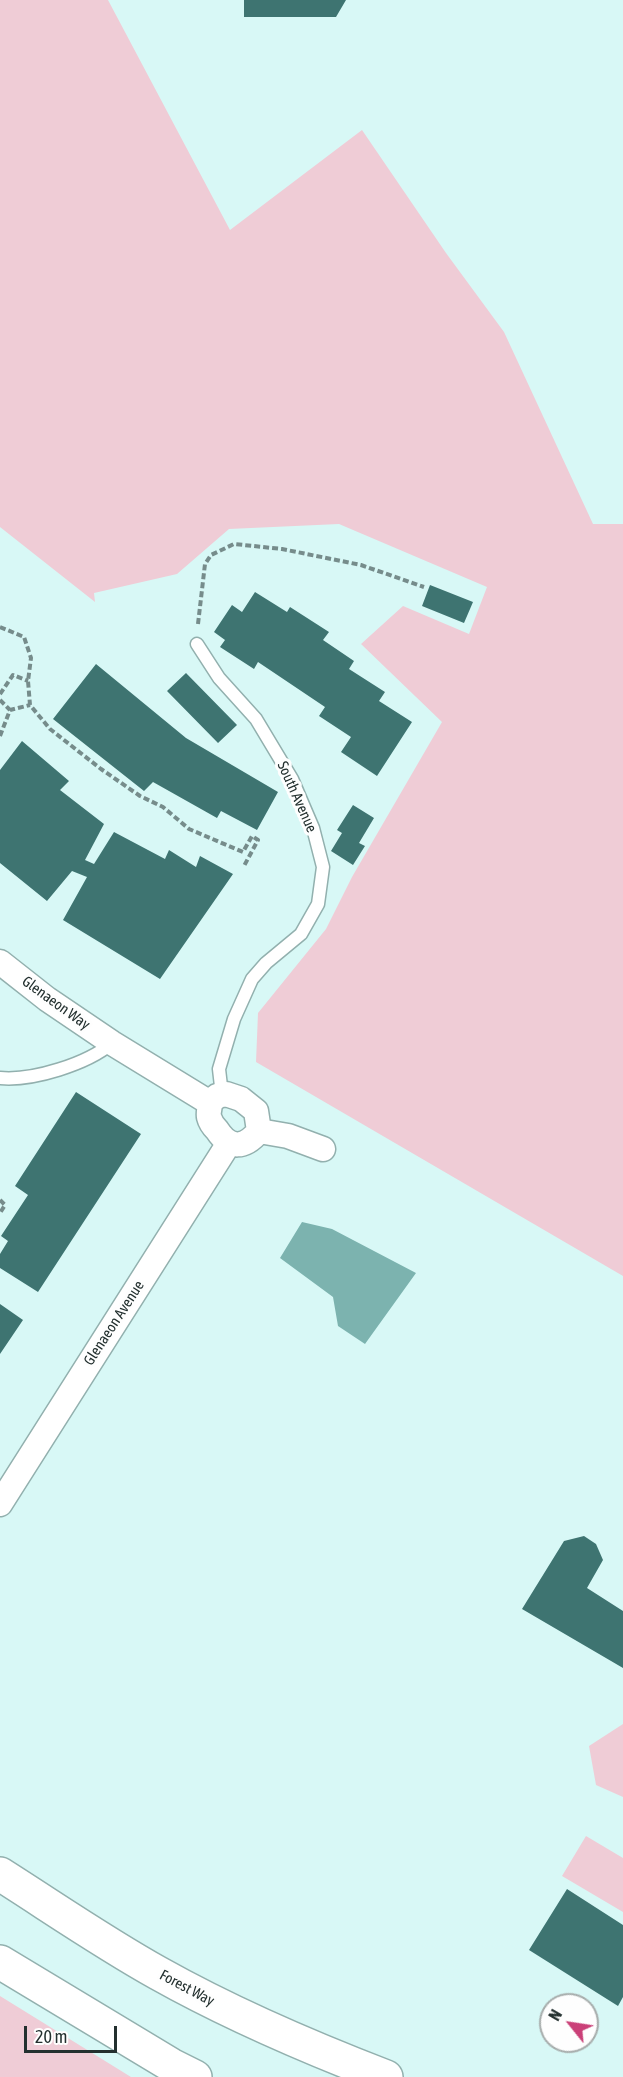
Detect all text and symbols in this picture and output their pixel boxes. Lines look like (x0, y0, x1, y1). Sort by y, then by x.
street label: South Avenue (273, 759, 321, 835)
street label: Glenaeon Way (19, 972, 93, 1034)
street label: Glenaeon Avenue (80, 1277, 148, 1369)
street label: Forest Way (157, 1966, 217, 2010)
north arrow (539, 1993, 599, 2053)
text: N (545, 2006, 565, 2024)
scale bar (27, 2014, 120, 2052)
text: 20 m (35, 2026, 67, 2047)

